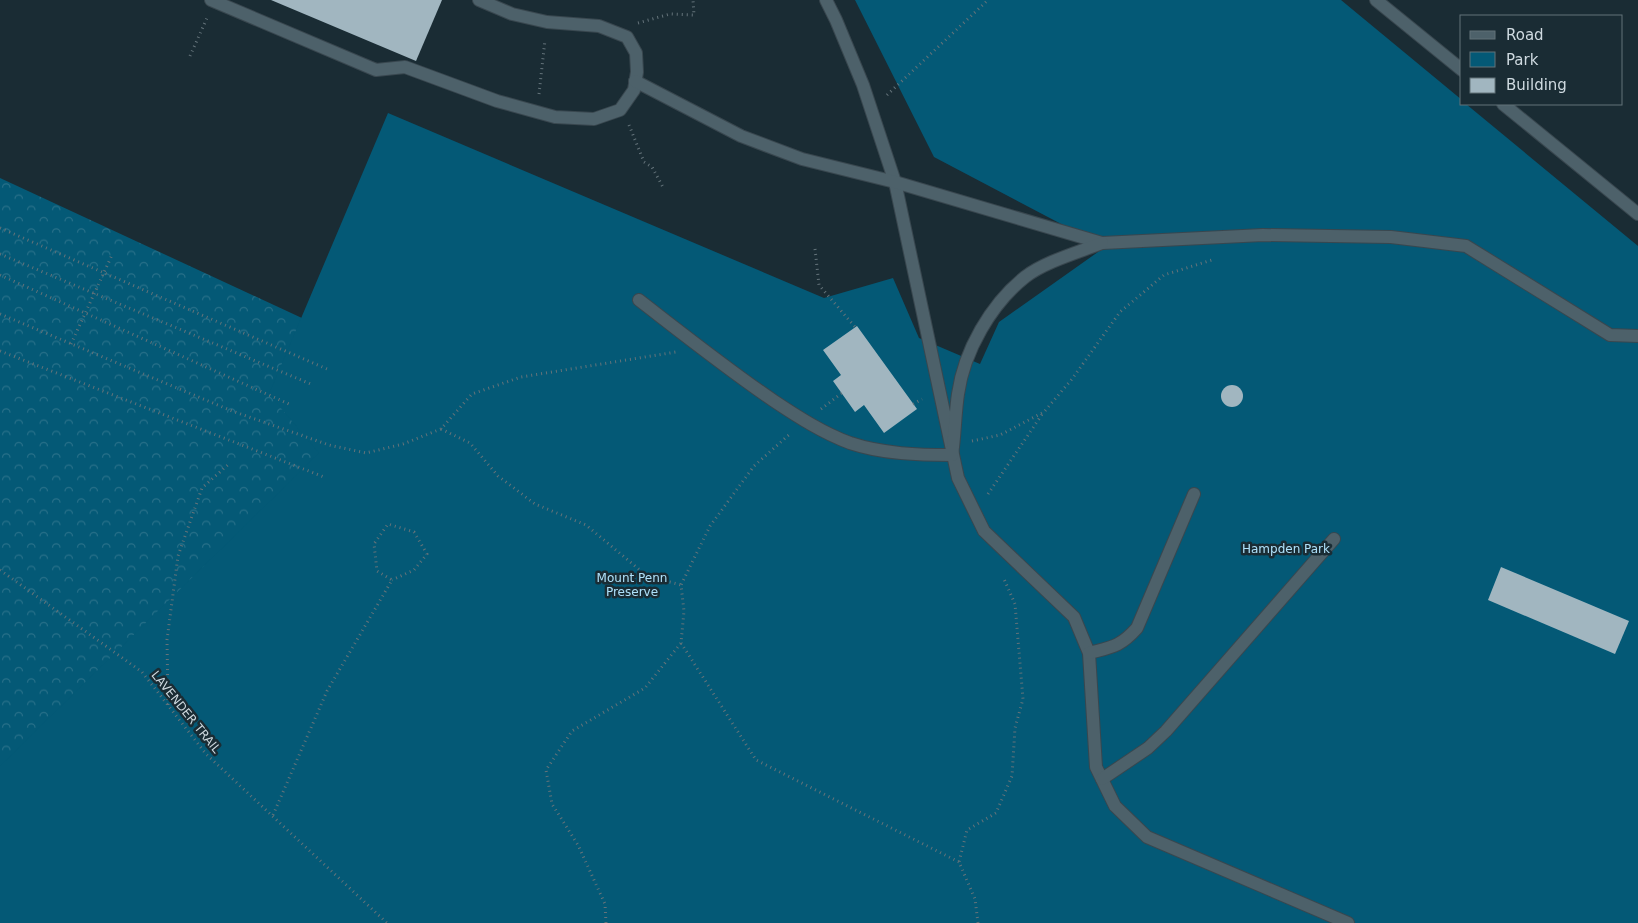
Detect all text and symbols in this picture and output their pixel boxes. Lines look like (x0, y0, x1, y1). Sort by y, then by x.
legend (1460, 15, 1623, 105)
text: Road (1506, 26, 1544, 44)
text: Park (1506, 51, 1539, 69)
text: Building (1506, 76, 1567, 94)
park label: Hampden Park (1242, 542, 1330, 556)
park label: Mount Penn Preserve (597, 571, 667, 599)
street label: LAVENDER TRAIL (149, 668, 224, 756)

